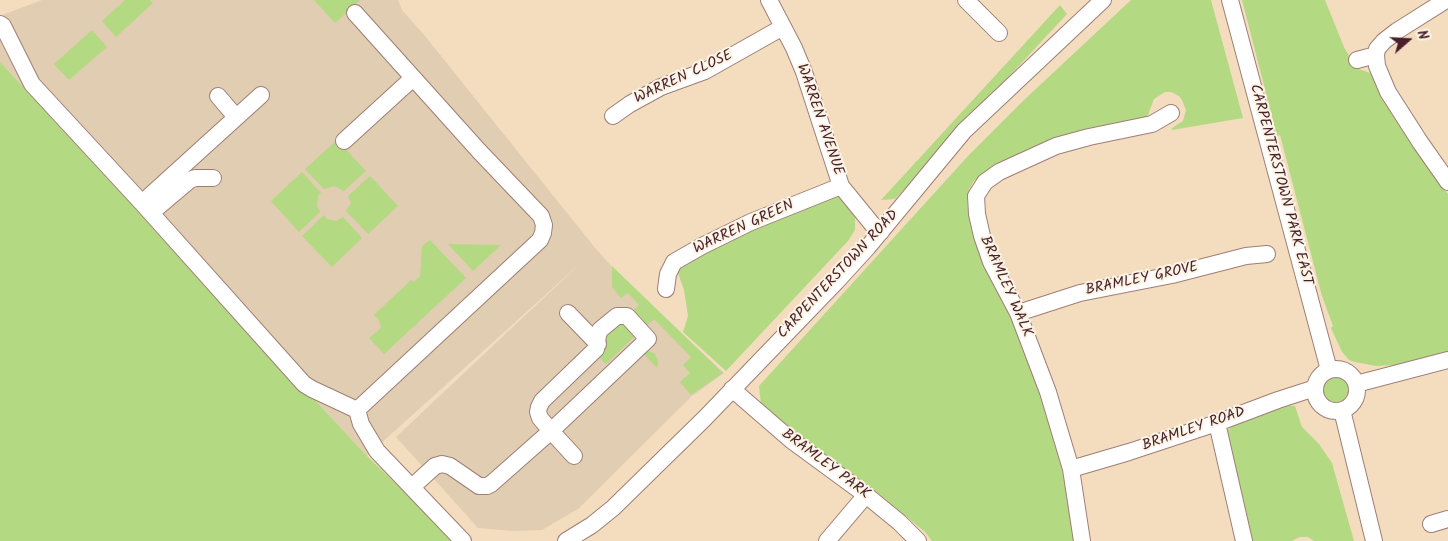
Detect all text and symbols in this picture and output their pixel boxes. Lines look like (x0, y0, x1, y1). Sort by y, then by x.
north arrow (1383, 15, 1433, 65)
text: N (1410, 27, 1434, 43)
street label: WARREN CLOSE (632, 47, 736, 109)
street label: WARREN AVENUE (791, 62, 847, 178)
street label: CARPENTERSTOWN PARK EAST (1244, 83, 1316, 287)
street label: WARREN GREEN (691, 197, 797, 259)
street label: CARPENTERSTOWN ROAD (775, 207, 903, 343)
street label: BRAMLEY WALK (975, 234, 1035, 340)
street label: BRAMLEY GROVE (1084, 259, 1200, 301)
street label: BRAMLEY ROAD (1140, 404, 1248, 456)
street label: BRAMLEY PARK (777, 426, 873, 504)

